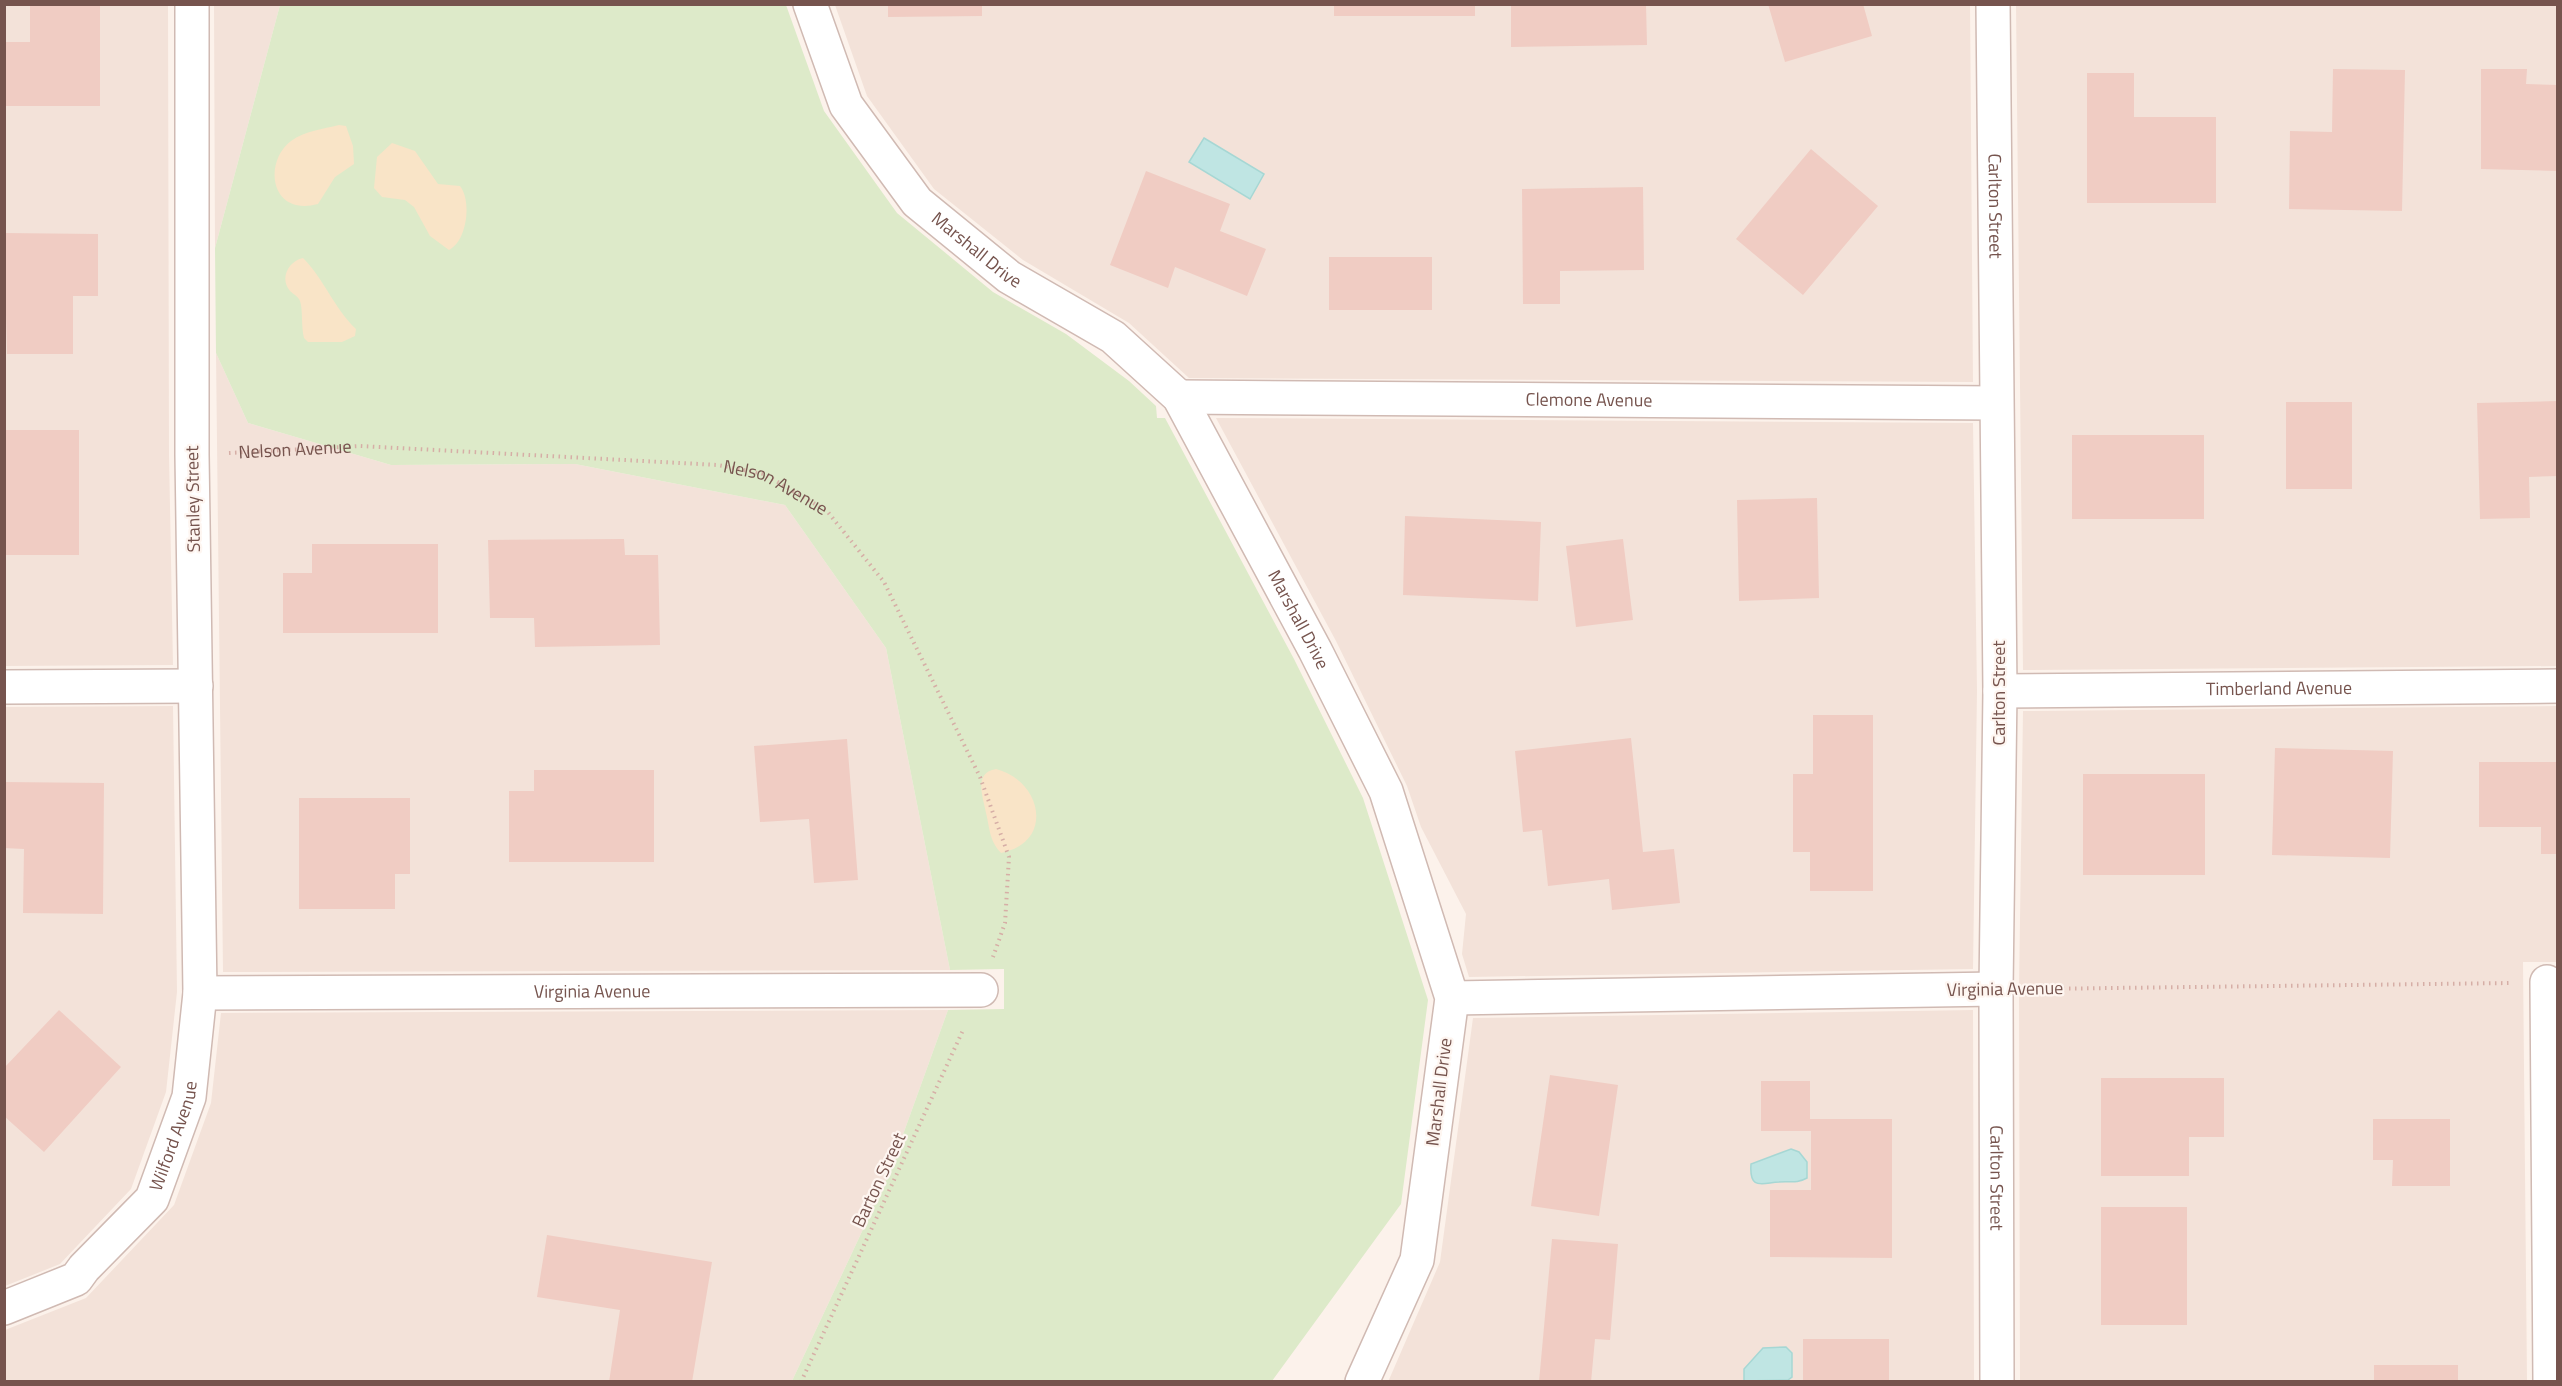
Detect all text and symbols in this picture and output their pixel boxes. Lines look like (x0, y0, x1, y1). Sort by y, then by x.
street label: Carlton Street (1982, 153, 2010, 259)
street label: Marshall Drive (926, 205, 1027, 294)
street label: Clemone Avenue (1526, 386, 1652, 413)
street label: Nelson Avenue (238, 432, 352, 465)
street label: Stanley Street (178, 445, 207, 553)
street label: Nelson Avenue (721, 452, 833, 522)
street label: Marshall Drive (1261, 565, 1336, 674)
street label: Carlton Street (1985, 640, 2012, 746)
street label: Timberland Avenue (2206, 674, 2352, 702)
street label: Virginia Avenue (1946, 974, 2064, 1003)
street label: Virginia Avenue (534, 977, 650, 1005)
street label: Marshall Drive (1418, 1036, 1459, 1148)
street label: Wilford Avenue (142, 1080, 204, 1195)
street label: Carlton Street (1983, 1125, 2011, 1231)
street label: Barton Street (845, 1127, 913, 1232)

